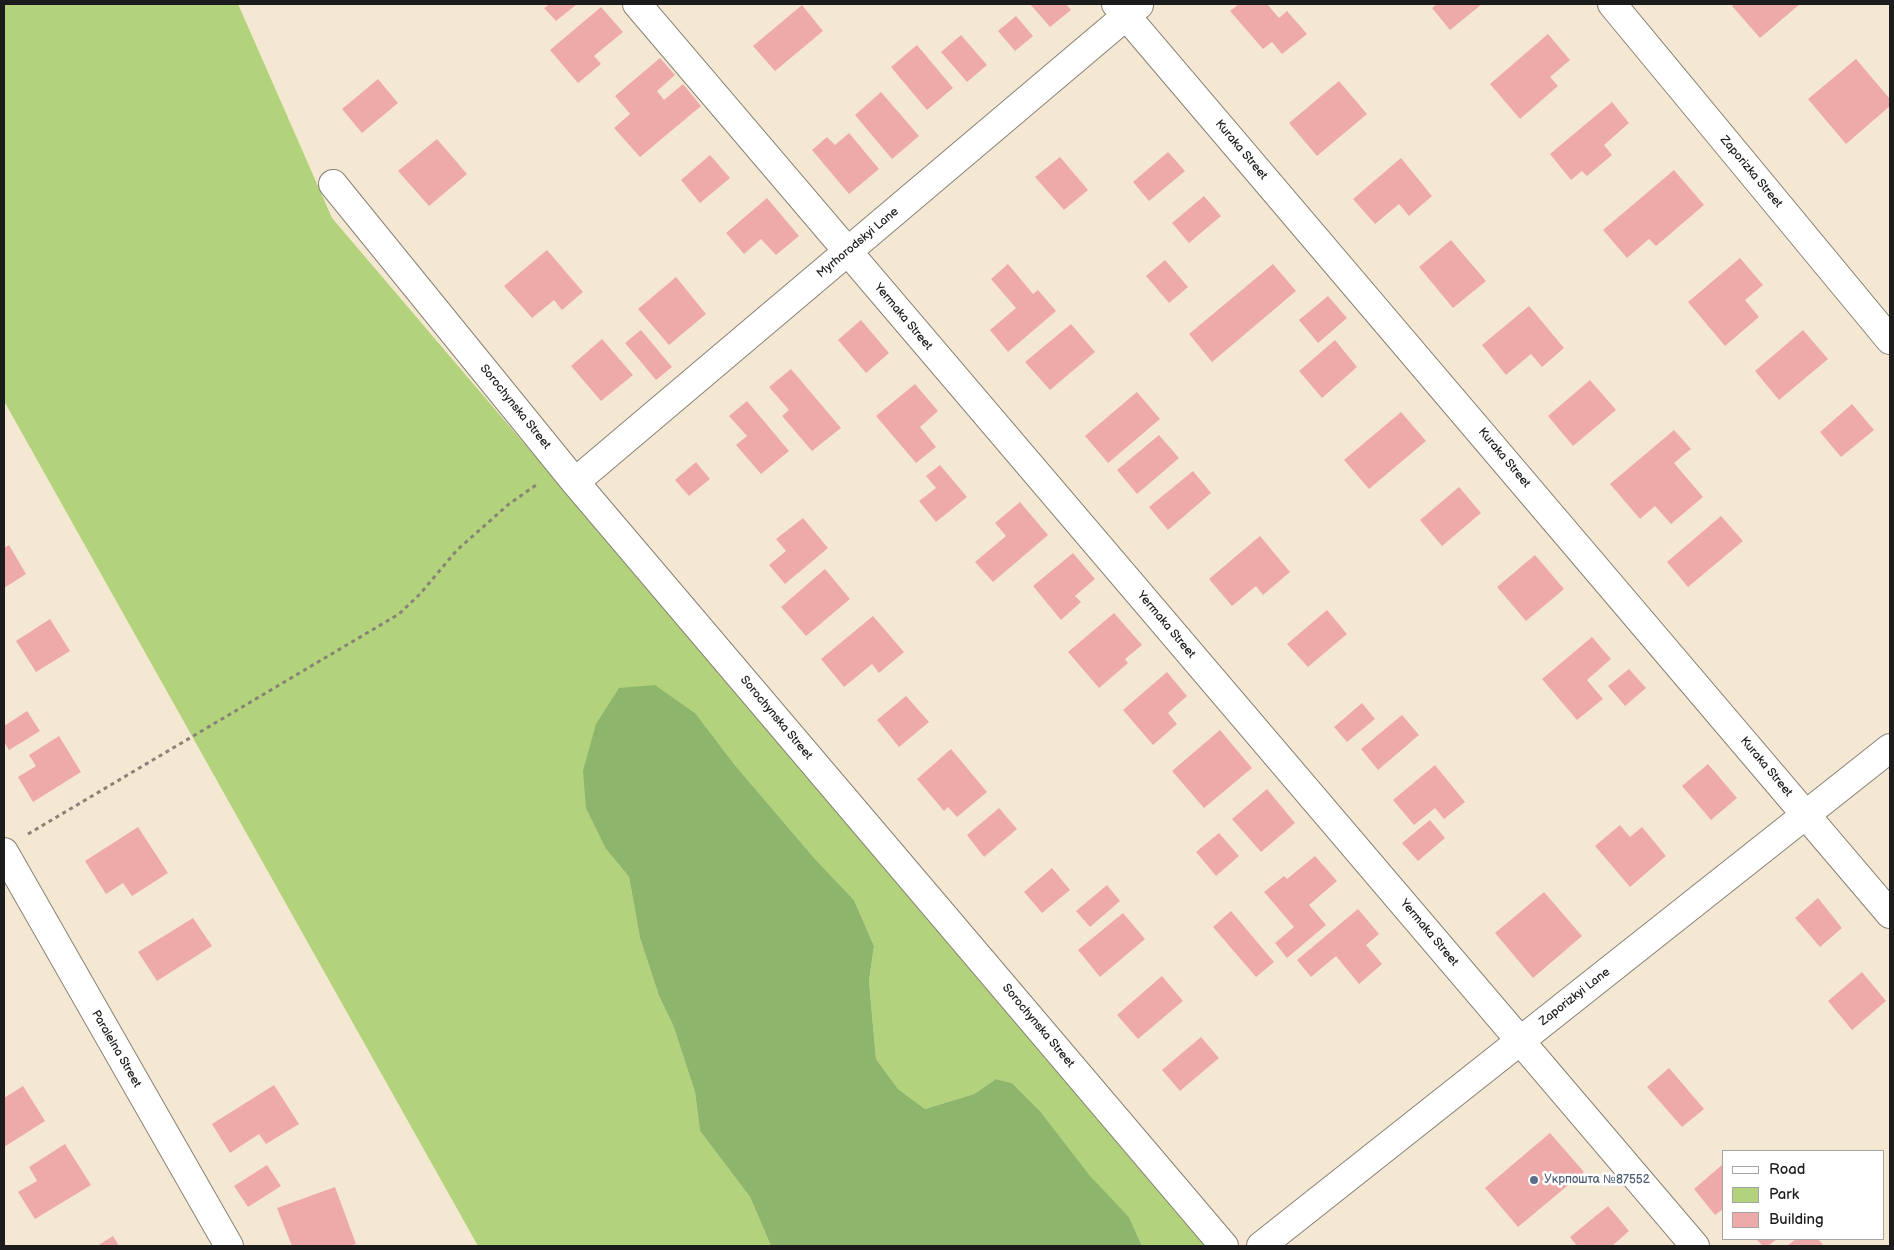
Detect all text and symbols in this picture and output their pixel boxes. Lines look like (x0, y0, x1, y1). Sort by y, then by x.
street label: Kuraka Street (1212, 117, 1270, 183)
street label: Zaporizka Street (1717, 133, 1785, 211)
street label: Myrhorodskyi Lane (814, 205, 902, 281)
street label: Yermaka Street (871, 281, 935, 353)
street label: Sorochynska Street (476, 362, 554, 452)
street label: Kuraka Street (1475, 425, 1533, 491)
street label: Yermaka Street (1134, 589, 1198, 661)
street label: Sorochynska Street (737, 673, 815, 763)
street label: Kuraka Street (1737, 734, 1795, 800)
street label: Yermaka Street (1397, 897, 1461, 969)
street label: Zaporizkyi Lane (1537, 965, 1613, 1029)
street label: Sorochynska Street (999, 981, 1077, 1071)
street label: Paralelna Street (88, 1008, 144, 1090)
legend (1722, 1150, 1884, 1240)
text: Road (1769, 1160, 1805, 1179)
place label: Укрпошта №87552 (1544, 1173, 1650, 1187)
marker: Укрпошта №87552 (1528, 1174, 1540, 1186)
text: Park (1769, 1185, 1799, 1204)
text: Building (1769, 1210, 1824, 1229)

